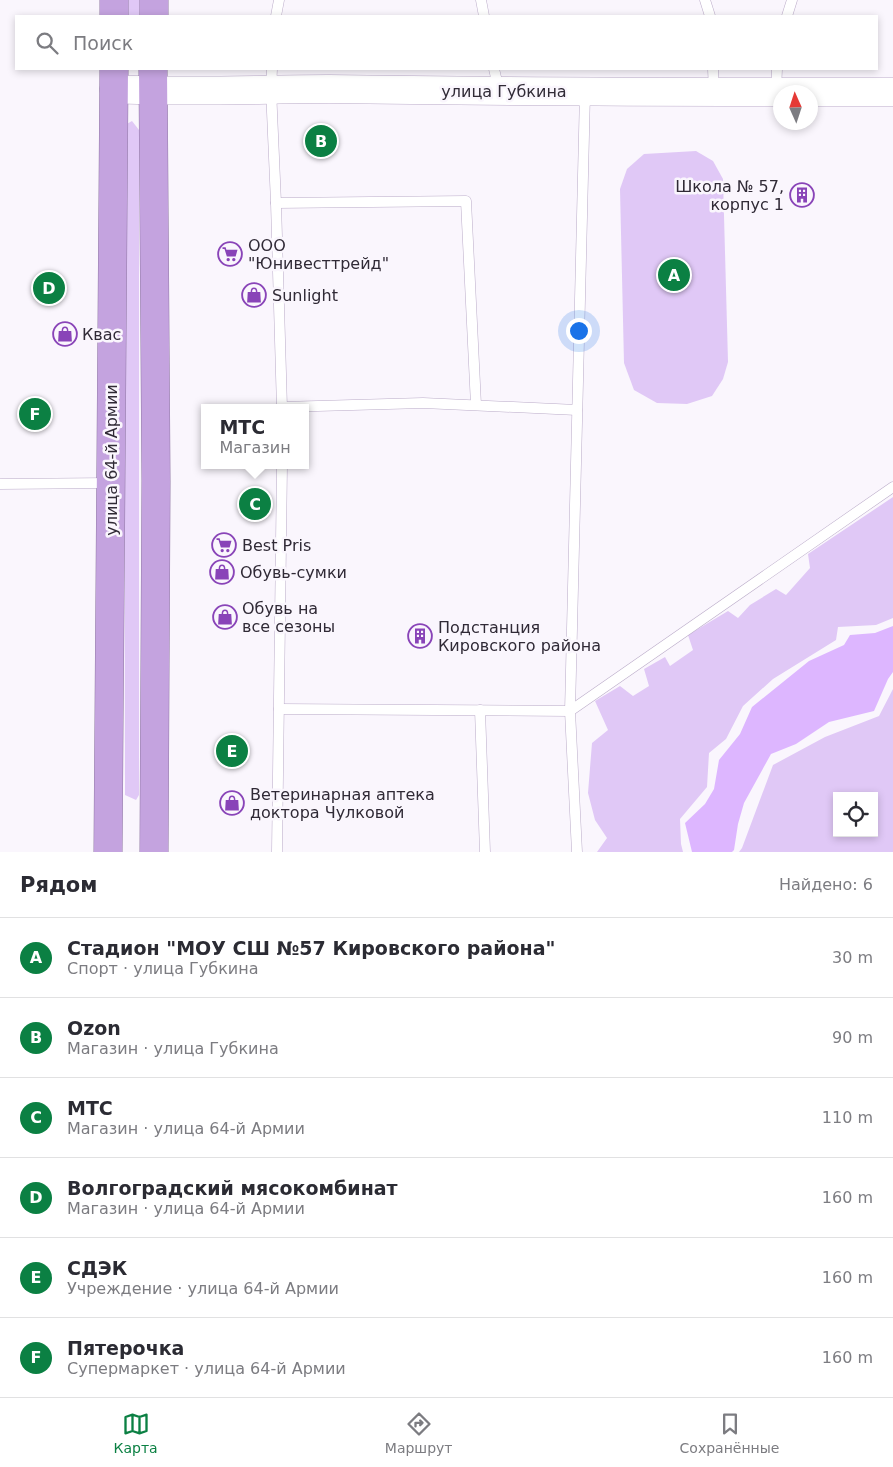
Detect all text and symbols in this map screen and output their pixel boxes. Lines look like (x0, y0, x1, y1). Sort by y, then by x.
search box (15, 15, 878, 70)
icon: search (33, 29, 61, 57)
text: Поиск (73, 32, 133, 54)
street label: улица Губкина (441, 82, 567, 101)
north arrow (773, 85, 818, 130)
pin: B (305, 122, 337, 160)
place label: Школа № 57, корпус 1 (675, 177, 784, 214)
building icon: Школа № 57, корпус 1 (789, 182, 815, 208)
place label: ООО "Юнивесттрейд" (248, 236, 389, 273)
supermarket icon: ООО "Юнивесттрейд" (217, 241, 243, 267)
pin: A (658, 256, 690, 294)
pin: D (33, 269, 65, 307)
shop icon: Sunlight (241, 282, 267, 308)
place label: Sunlight (272, 286, 338, 305)
your location (566, 318, 592, 344)
shop icon: Квас (52, 321, 78, 347)
place label: Квас (82, 325, 121, 344)
street label: улица 64-й Армии (102, 384, 121, 536)
pin: F (19, 395, 51, 433)
popup (201, 404, 309, 469)
text: МТС (219, 416, 265, 438)
text: Магазин (219, 438, 291, 457)
pin: C (239, 485, 271, 523)
supermarket icon: Best Pris (211, 532, 237, 558)
place label: Best Pris (242, 536, 311, 555)
shop icon: Обувь-сумки (209, 559, 235, 585)
place label: Обувь-сумки (240, 563, 347, 582)
place label: Обувь на все сезоны (242, 599, 335, 636)
shop icon: Обувь на все сезоны (212, 604, 238, 630)
place label: Подстанция Кировского района (438, 618, 601, 655)
building icon: Подстанция Кировского района (407, 623, 433, 649)
pin: E (216, 732, 248, 770)
place label: Ветеринарная аптека доктора Чулковой (250, 785, 435, 822)
shop icon: Ветеринарная аптека доктора Чулковой (219, 790, 245, 816)
map controls (833, 792, 878, 837)
button: locate (833, 792, 878, 837)
text: Рядом (20, 873, 97, 897)
text: Найдено: 6 (779, 875, 873, 894)
text: Стадион "МОУ СШ №57 Кировского района" (67, 937, 555, 959)
text: A (30, 948, 42, 967)
text: 30 m (832, 948, 873, 967)
text: Спорт · улица Губкина (67, 959, 258, 978)
text: Ozon (67, 1017, 121, 1039)
text: B (30, 1028, 42, 1047)
text: 90 m (832, 1028, 873, 1047)
text: Магазин · улица Губкина (67, 1039, 279, 1058)
text: МТС (67, 1097, 113, 1119)
text: C (30, 1108, 42, 1127)
text: 110 m (822, 1108, 873, 1127)
text: Магазин · улица 64-й Армии (67, 1119, 305, 1138)
text: Волгоградский мясокомбинат (67, 1177, 398, 1199)
text: D (29, 1188, 43, 1207)
text: 160 m (822, 1188, 873, 1207)
text: Магазин · улица 64-й Армии (67, 1199, 305, 1218)
text: СДЭК (67, 1257, 127, 1279)
text: E (31, 1268, 41, 1287)
text: 160 m (822, 1268, 873, 1287)
text: Учреждение · улица 64-й Армии (67, 1279, 339, 1298)
text: Пятерочка (67, 1337, 184, 1359)
text: F (31, 1348, 41, 1367)
text: 160 m (822, 1348, 873, 1367)
text: Супермаркет · улица 64-й Армии (67, 1359, 346, 1378)
tab: Карта (114, 1410, 158, 1456)
tab: Маршрут (385, 1410, 452, 1456)
tab: Сохранённые (680, 1410, 779, 1456)

